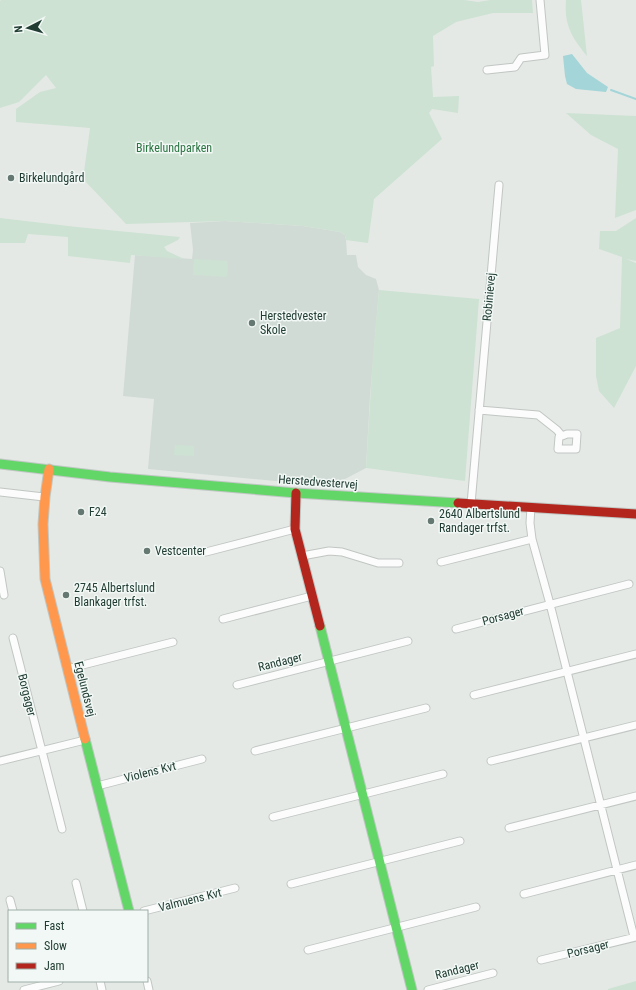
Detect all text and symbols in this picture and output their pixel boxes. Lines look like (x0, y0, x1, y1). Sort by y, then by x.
north arrow (8, 8, 48, 48)
text: N (12, 25, 25, 33)
park label: Birkelundparken (136, 141, 212, 155)
place label: Birkelundgård (19, 171, 84, 185)
marker: Birkelundgård (6, 173, 16, 183)
street label: Robinievej (480, 272, 498, 322)
place label: Herstedvester Skole (260, 309, 327, 337)
marker: Herstedvester Skole (247, 318, 257, 328)
street label: Herstedvestervej (278, 472, 358, 492)
place label: F24 (89, 505, 107, 519)
marker: F24 (76, 507, 86, 517)
place label: 2640 Albertslund Randager trfst. (439, 507, 520, 535)
marker: 2640 Albertslund Randager trfst. (426, 516, 436, 526)
place label: Vestcenter (155, 544, 206, 558)
marker: Vestcenter (142, 546, 152, 556)
place label: 2745 Albertslund Blankager trfst. (74, 581, 155, 609)
marker: 2745 Albertslund Blankager trfst. (61, 590, 71, 600)
street label: Porsager (481, 604, 526, 628)
street label: Randager (257, 650, 304, 674)
street label: Egelundsvej (71, 660, 99, 718)
street label: Borgager (15, 672, 39, 718)
street label: Violens Kvt (123, 759, 178, 785)
street label: Valmuens Kvt (157, 885, 223, 915)
legend (8, 910, 148, 982)
text: Fast (44, 919, 65, 933)
street label: Porsager (566, 937, 611, 961)
text: Slow (44, 939, 67, 953)
street label: Randager (434, 958, 481, 982)
text: Jam (44, 959, 65, 973)

